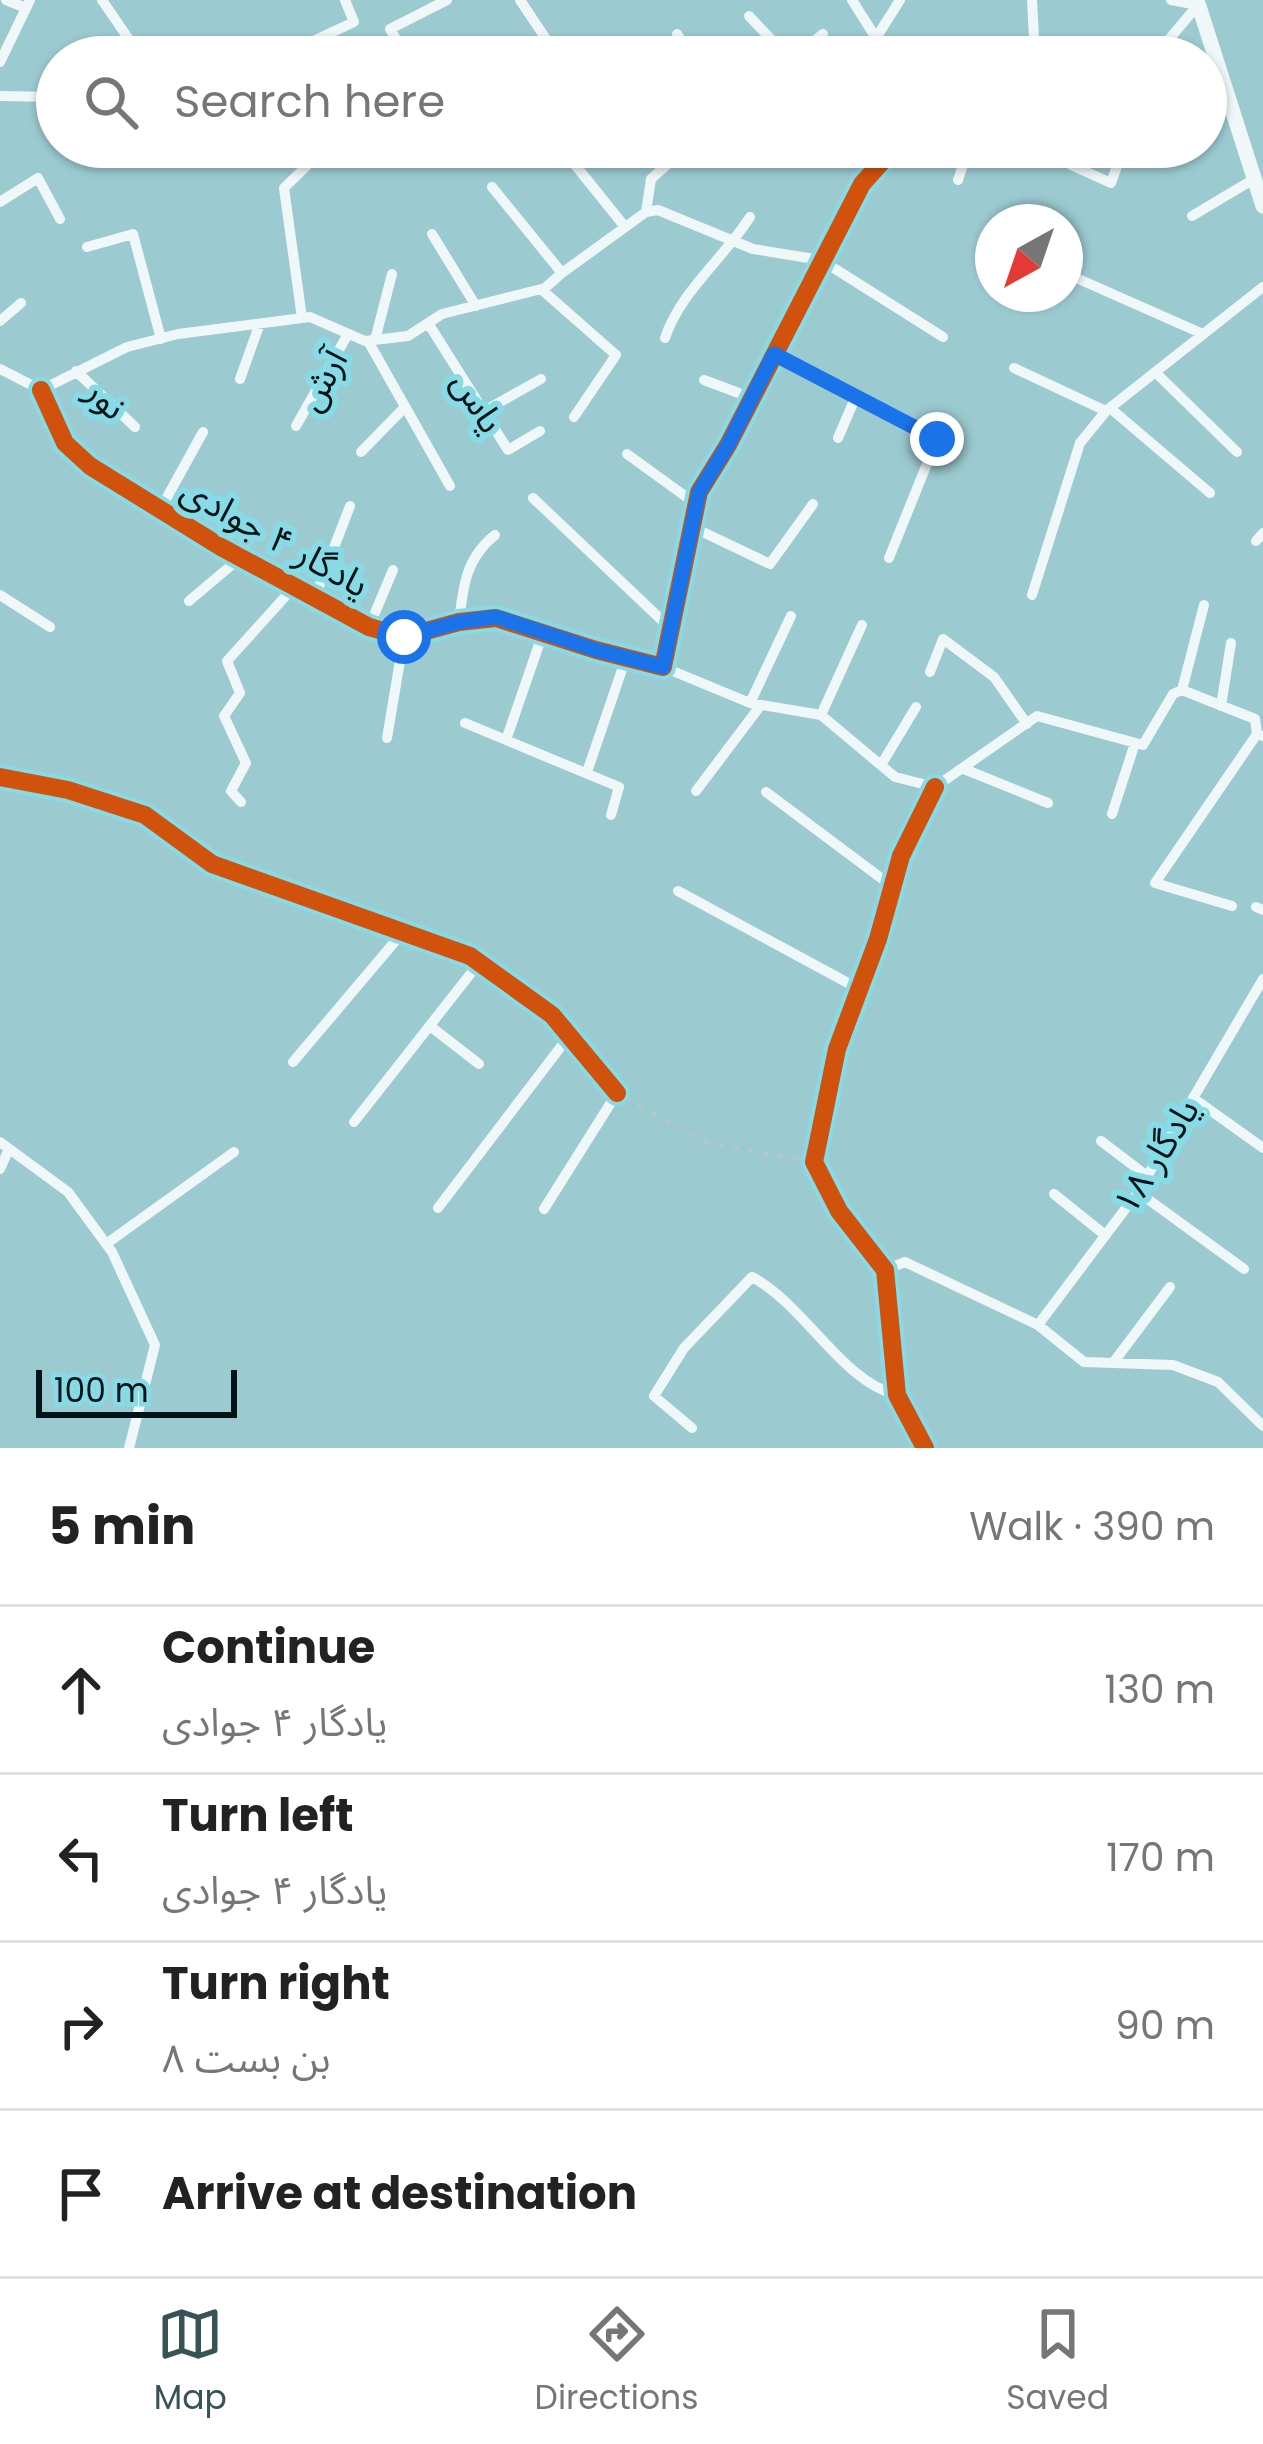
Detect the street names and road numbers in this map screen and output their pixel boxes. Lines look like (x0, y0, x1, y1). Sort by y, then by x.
street label: آرش (284, 338, 361, 420)
street label: یاس (439, 361, 517, 443)
street label: نور (73, 366, 138, 431)
street label: یادگار ۴ جوادی (172, 464, 378, 610)
street label: یادگار ۱۸ (1101, 1088, 1211, 1224)

